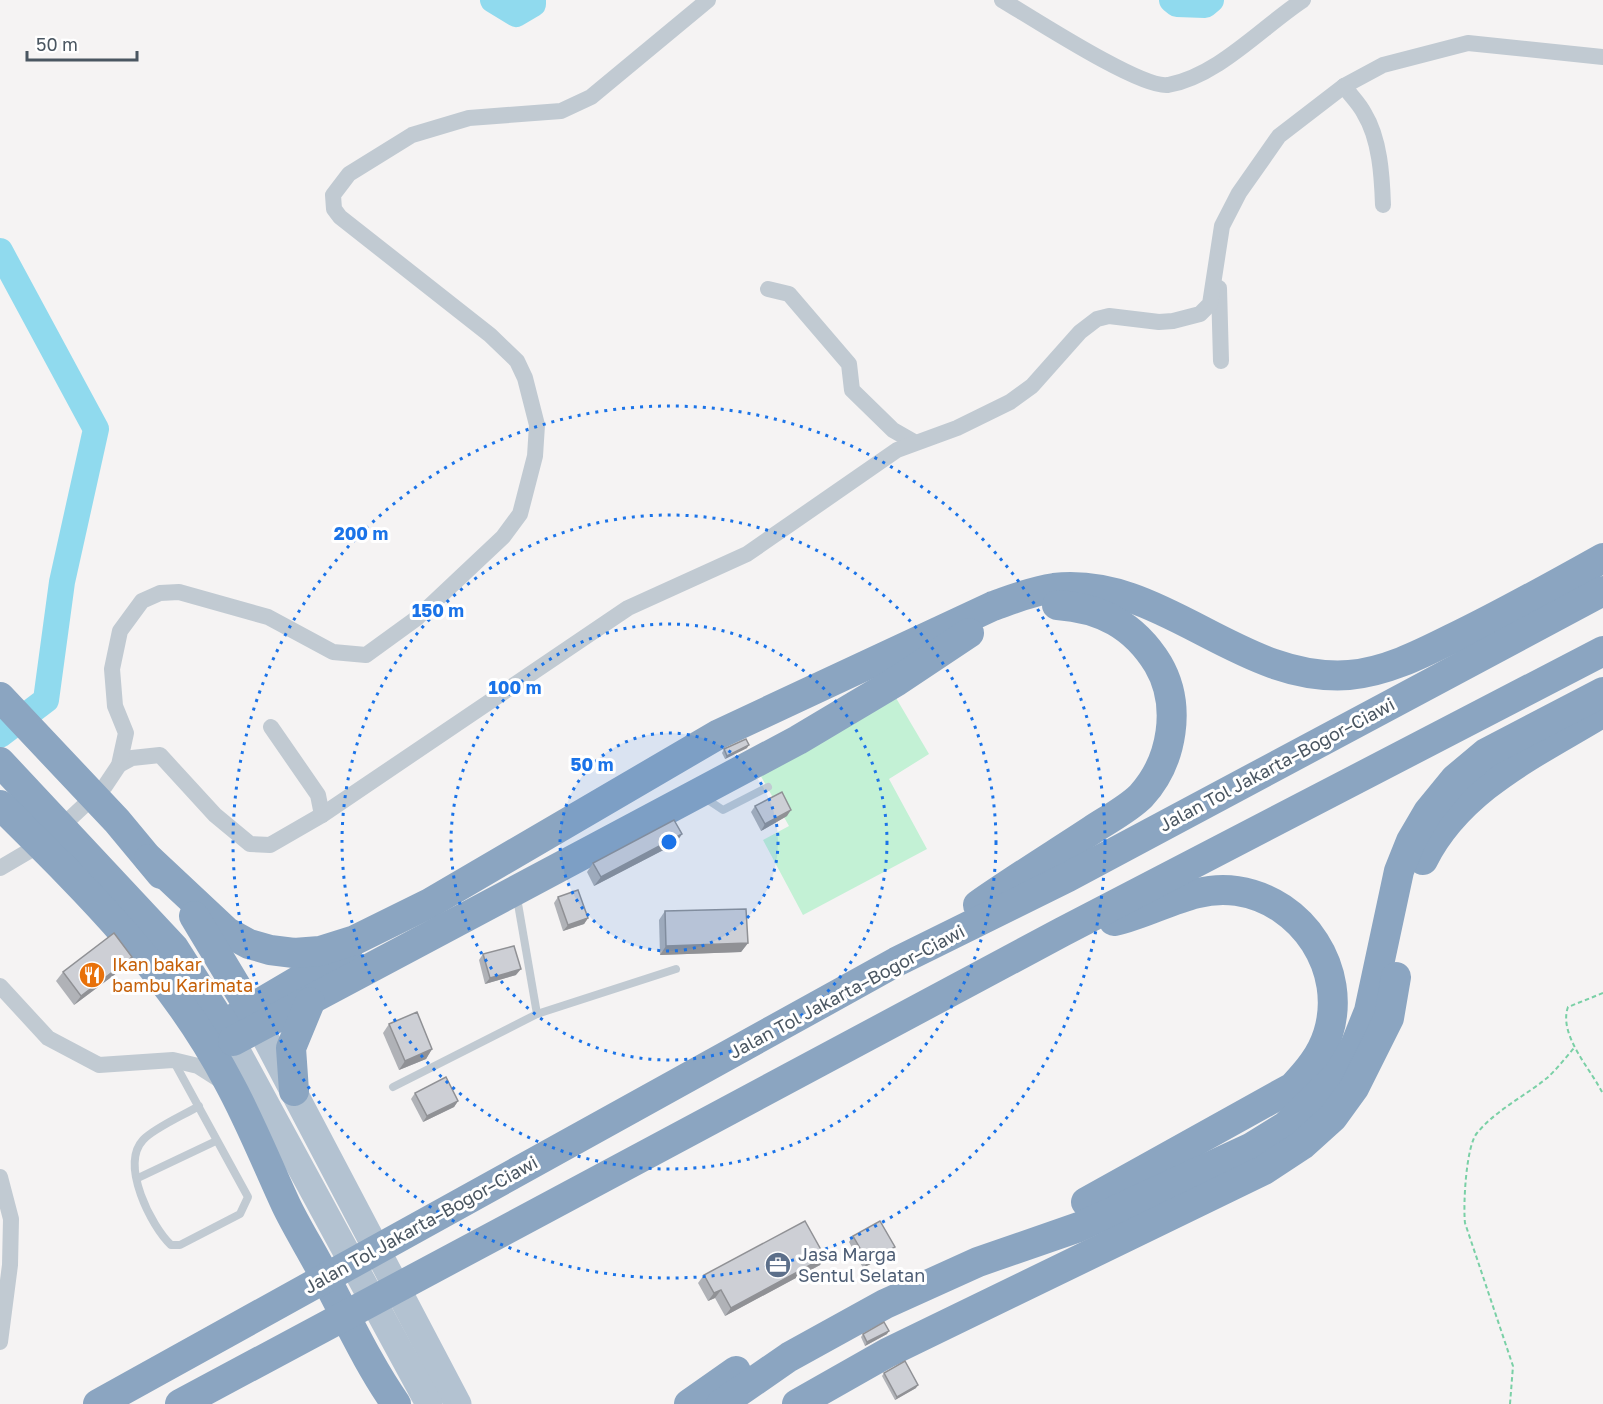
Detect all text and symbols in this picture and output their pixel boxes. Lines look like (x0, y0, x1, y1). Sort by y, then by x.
scale bar (27, 24, 136, 62)
text: 50 m (36, 33, 78, 55)
text: 200 m (334, 522, 388, 544)
text: 150 m (412, 599, 464, 621)
text: 100 m (489, 676, 541, 698)
street label: Jalan Tol Jakarta–Bogor–Ciawi (1155, 693, 1398, 836)
text: 50 m (571, 753, 613, 775)
centre of rings (659, 832, 679, 852)
street label: Jalan Tol Jakarta–Bogor–Ciawi (725, 920, 968, 1063)
place label: Ikan bakar bambu Karimata (112, 953, 253, 996)
restaurant icon: Ikan bakar bambu Karimata (77, 960, 107, 990)
street label: Jalan Tol Jakarta–Bogor–Ciawi (300, 1151, 541, 1298)
place label: Jasa Marga Sentul Selatan (798, 1243, 925, 1286)
office icon: Jasa Marga Sentul Selatan (763, 1250, 793, 1280)

